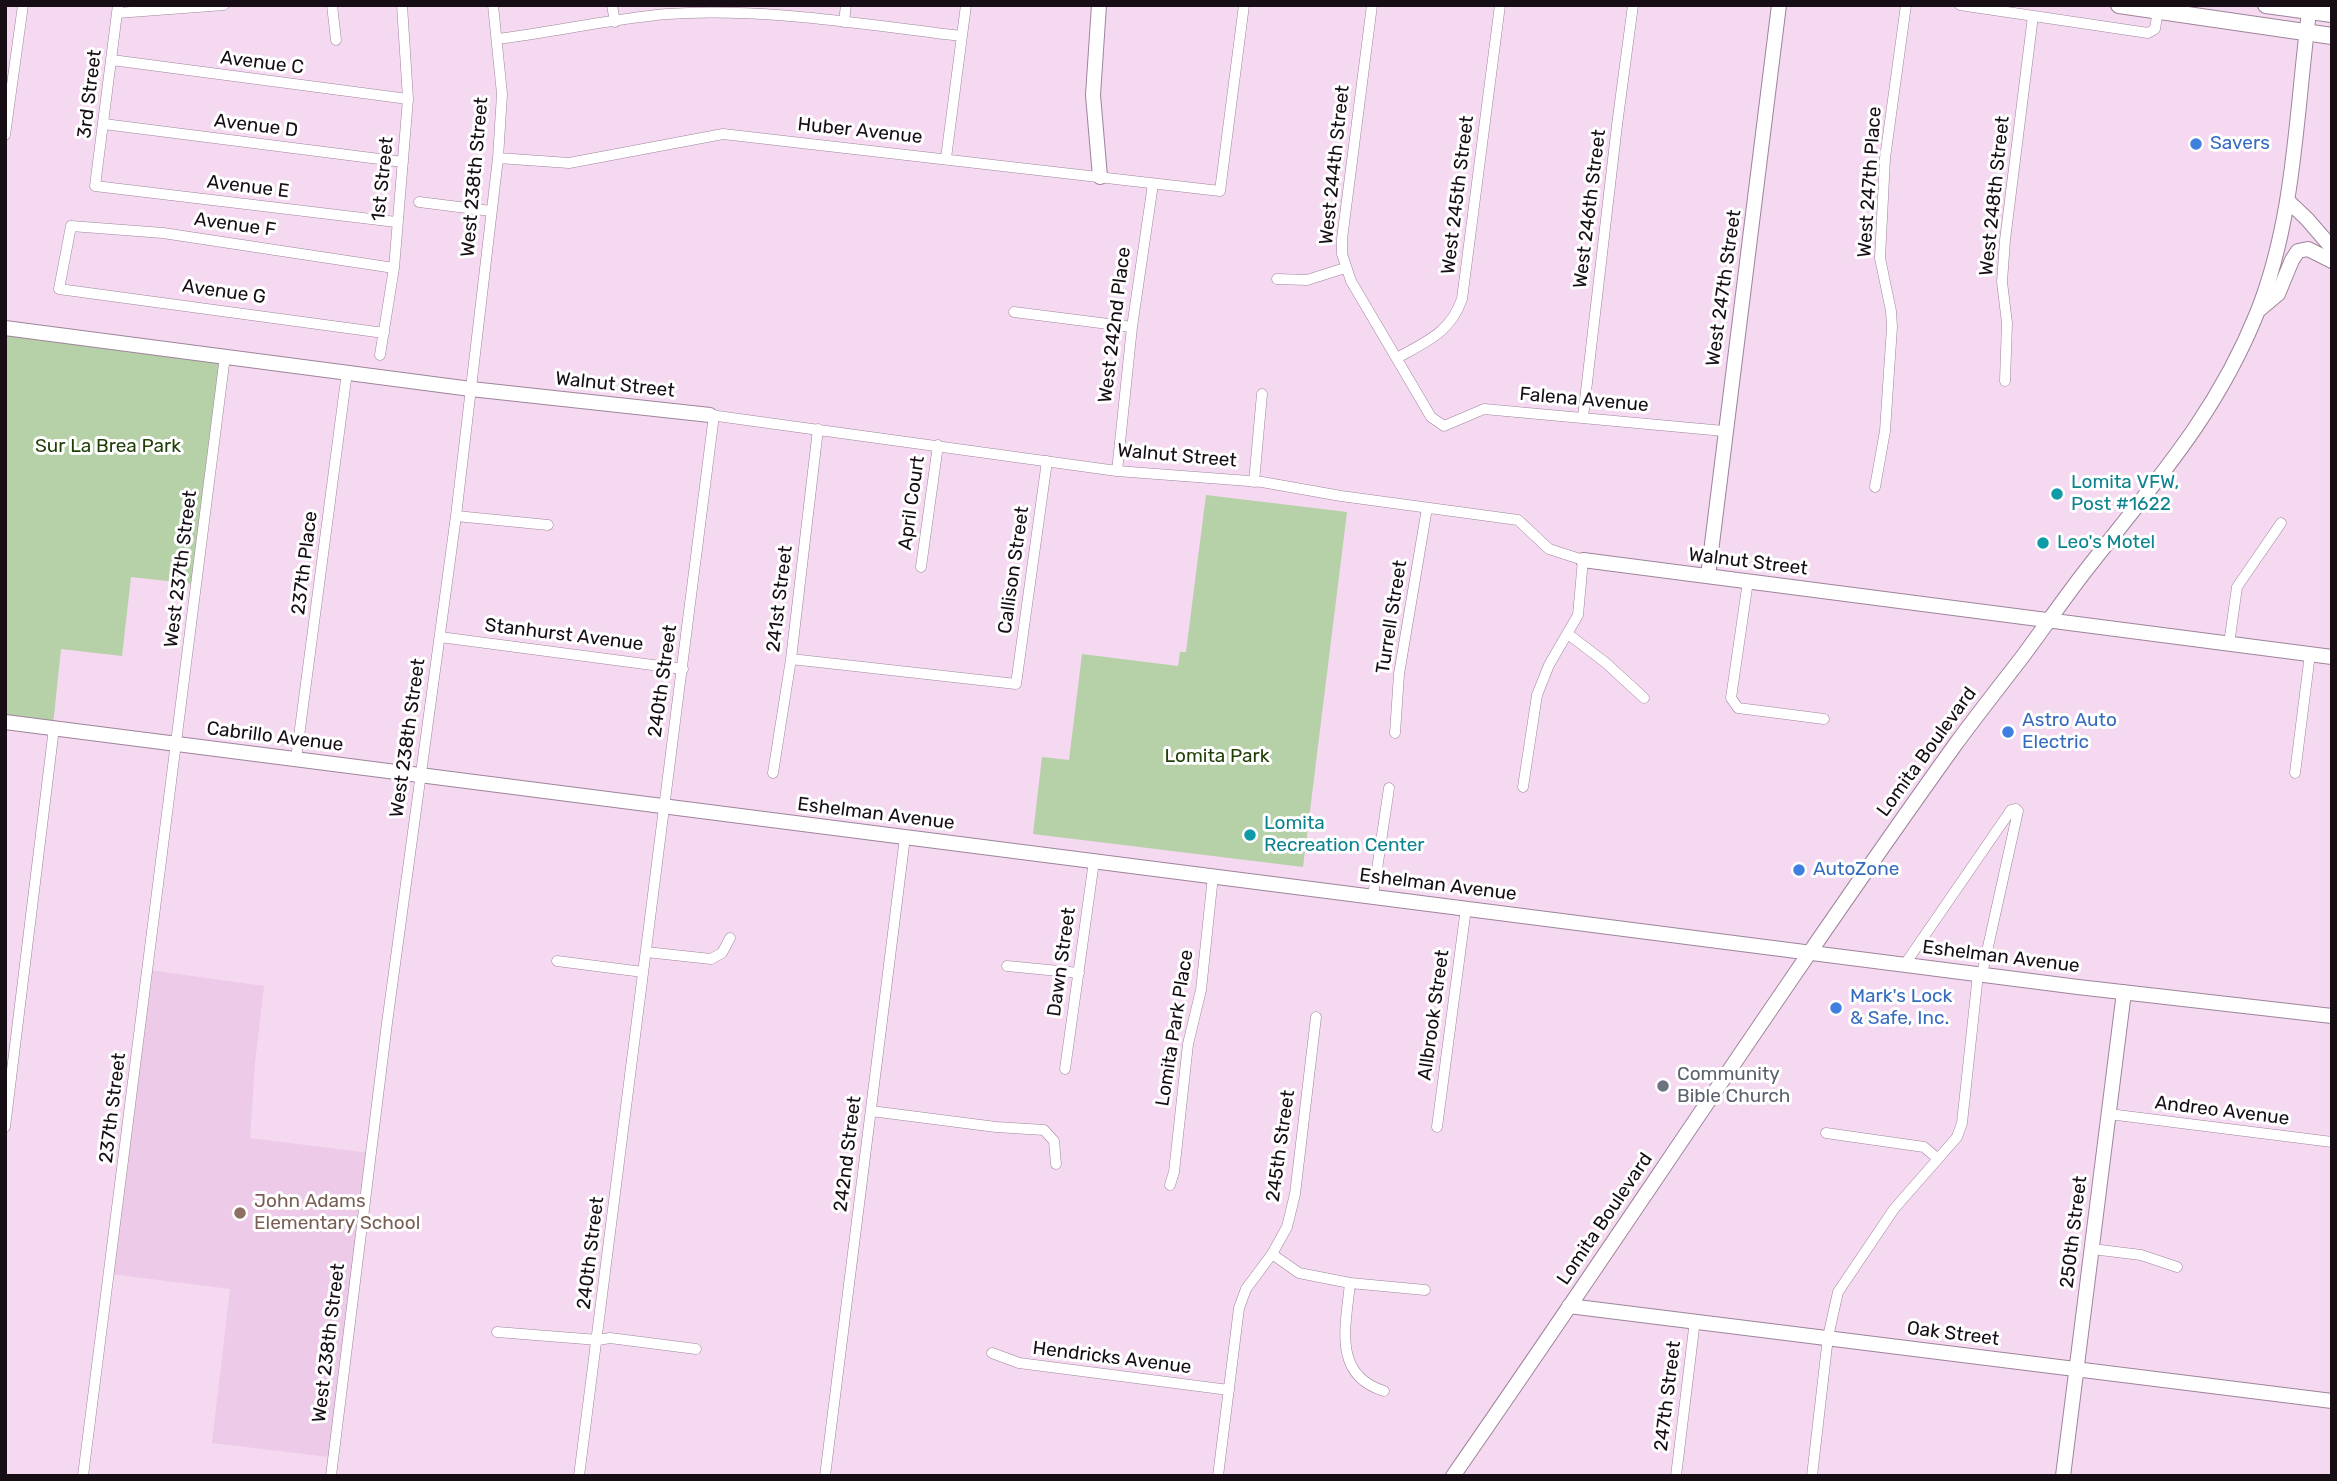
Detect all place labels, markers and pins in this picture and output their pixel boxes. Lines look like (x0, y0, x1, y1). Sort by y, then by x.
place label: Savers (2210, 133, 2270, 155)
marker: Savers (2188, 136, 2204, 152)
place label: Lomita VFW, Post #1622 (2071, 472, 2179, 516)
marker: Lomita VFW, Post #1622 (2049, 486, 2065, 502)
place label: Leo's Motel (2057, 532, 2155, 554)
marker: Leo's Motel (2035, 535, 2051, 551)
place label: Astro Auto Electric (2022, 710, 2117, 754)
marker: Astro Auto Electric (2000, 724, 2016, 740)
place label: Lomita Recreation Center (1264, 813, 1425, 857)
marker: Lomita Recreation Center (1242, 827, 1258, 843)
place label: AutoZone (1813, 859, 1899, 881)
marker: AutoZone (1791, 862, 1807, 878)
place label: Mark's Lock & Safe, Inc. (1850, 986, 1952, 1030)
marker: Mark's Lock & Safe, Inc. (1828, 1000, 1844, 1016)
place label: Community Bible Church (1677, 1064, 1790, 1108)
marker: Community Bible Church (1655, 1078, 1671, 1094)
place label: John Adams Elementary School (254, 1191, 420, 1235)
marker: John Adams Elementary School (232, 1205, 248, 1221)

